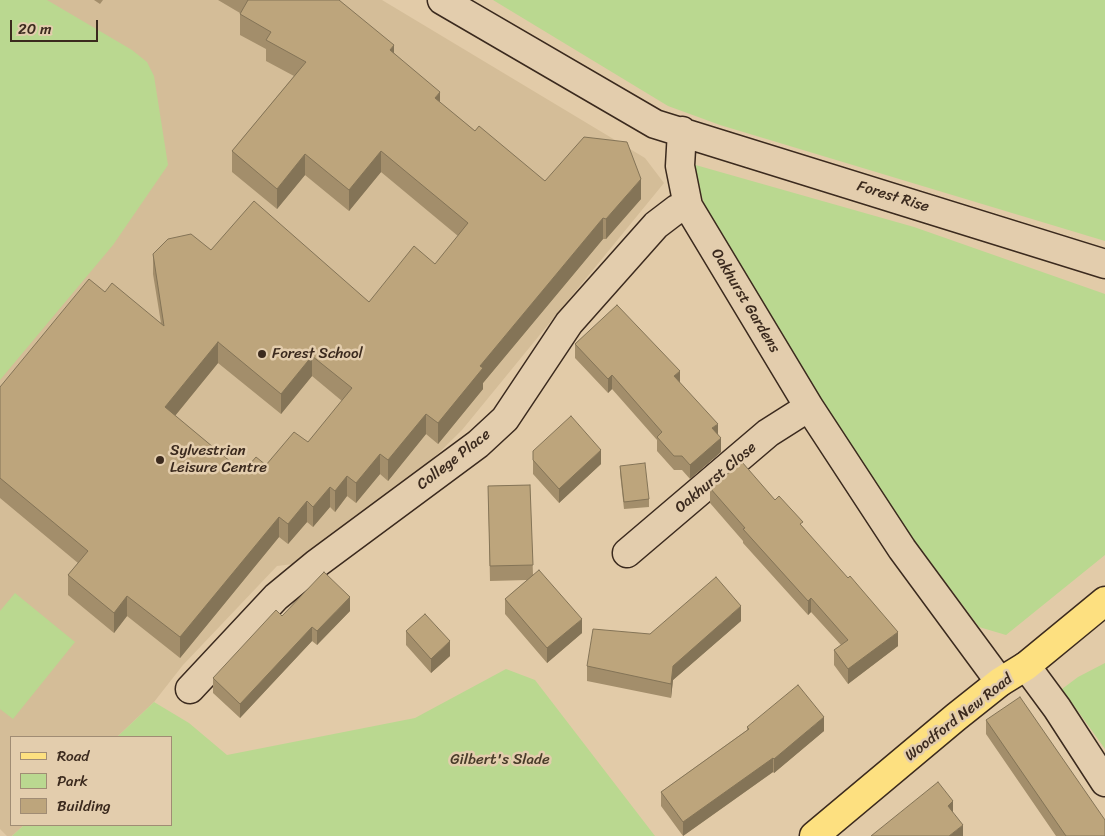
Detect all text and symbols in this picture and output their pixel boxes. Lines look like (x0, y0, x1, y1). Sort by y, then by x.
scale bar (12, 10, 100, 42)
text: 20 m (18, 16, 52, 42)
street label: Forest Rise (855, 178, 931, 216)
street label: Oakhurst Gardens (707, 246, 783, 356)
place label: Forest School (272, 345, 363, 363)
marker: Forest School (256, 348, 268, 360)
street label: College Place (414, 426, 494, 494)
street label: Oakhurst Close (672, 439, 760, 517)
place label: Sylvestrian Leisure Centre (170, 442, 267, 477)
marker: Sylvestrian Leisure Centre (154, 454, 166, 466)
street label: Woodford New Road (902, 671, 1016, 765)
legend (10, 736, 172, 826)
text: Road (57, 743, 89, 769)
park label: Gilbert's Slade (450, 751, 550, 769)
text: Park (57, 768, 88, 794)
text: Building (57, 793, 111, 819)

